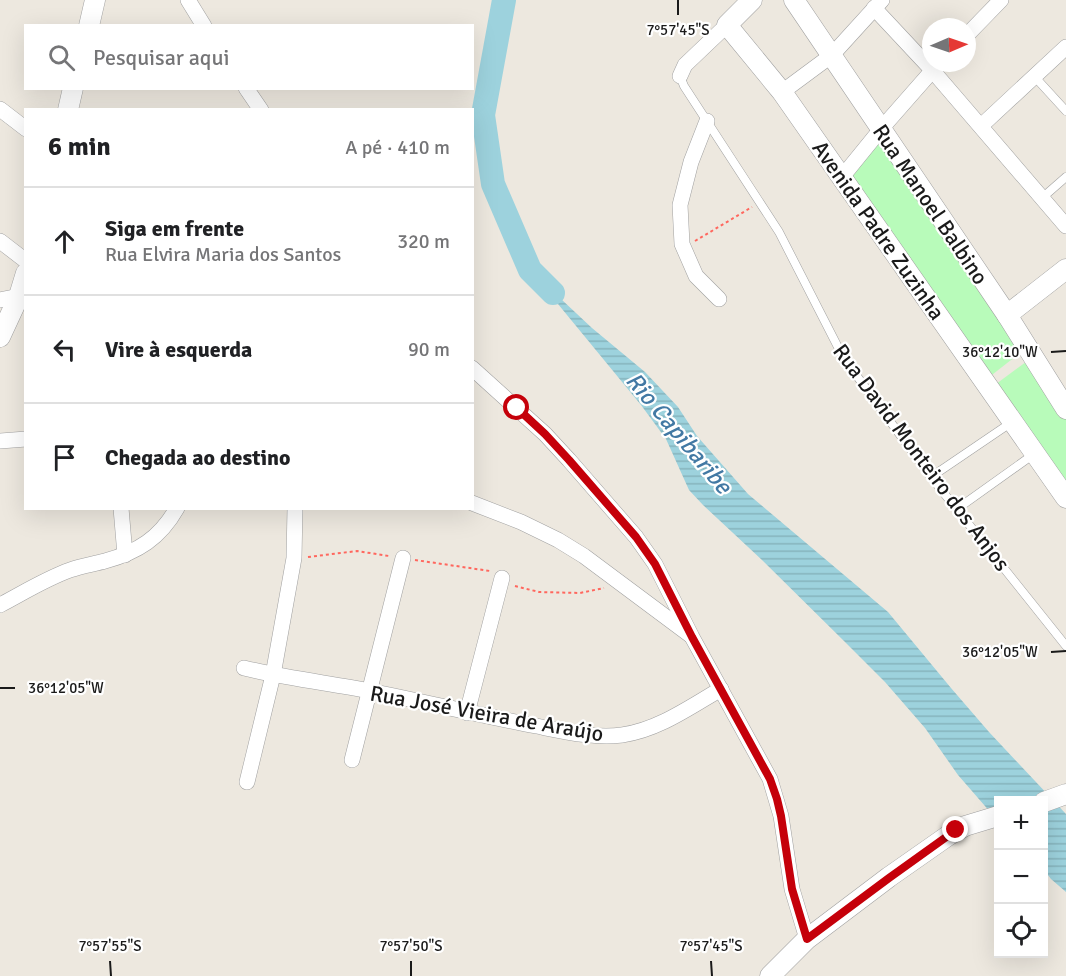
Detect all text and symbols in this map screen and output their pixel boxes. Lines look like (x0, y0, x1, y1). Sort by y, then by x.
north arrow (922, 18, 976, 72)
text: 7°57'45"S (646, 21, 710, 39)
search box (24, 24, 474, 90)
icon: search (45, 41, 78, 74)
text: Pesquisar aqui (93, 44, 229, 71)
street label: Rua Manoel Balbino (867, 119, 994, 289)
text: 6 min (48, 131, 111, 163)
text: A pé · 410 m (345, 135, 450, 160)
street label: Avenida Padre Zuzinha (807, 136, 951, 325)
text: Siga em frente (105, 215, 244, 242)
icon: ahead (48, 225, 81, 258)
text: 320 m (397, 229, 450, 254)
text: Rua Elvira Maria dos Santos (105, 242, 341, 267)
icon: left (48, 333, 81, 366)
text: Vire à esquerda (105, 336, 252, 363)
text: 90 m (408, 337, 450, 362)
street label: Rua David Monteiro dos Anjos (827, 338, 1016, 576)
text: 36°12'10"W (962, 343, 1038, 361)
water label: Rio Capibaribe (619, 366, 739, 501)
route start (503, 394, 529, 420)
icon: arrive (48, 441, 81, 474)
text: Chegada ao destino (105, 444, 291, 471)
text: 36°12'05"W (962, 643, 1038, 661)
text: 36°12'05"W (28, 679, 104, 697)
street label: Rua José Vieira de Araújo (368, 680, 606, 747)
map controls (994, 796, 1048, 958)
button: + (994, 796, 1048, 850)
route end (942, 816, 968, 842)
button: − (994, 850, 1048, 904)
button: locate (994, 904, 1048, 958)
text: 7°57'55"S (78, 937, 142, 955)
text: 7°57'50"S (379, 937, 443, 955)
text: 7°57'45"S (679, 937, 743, 955)

